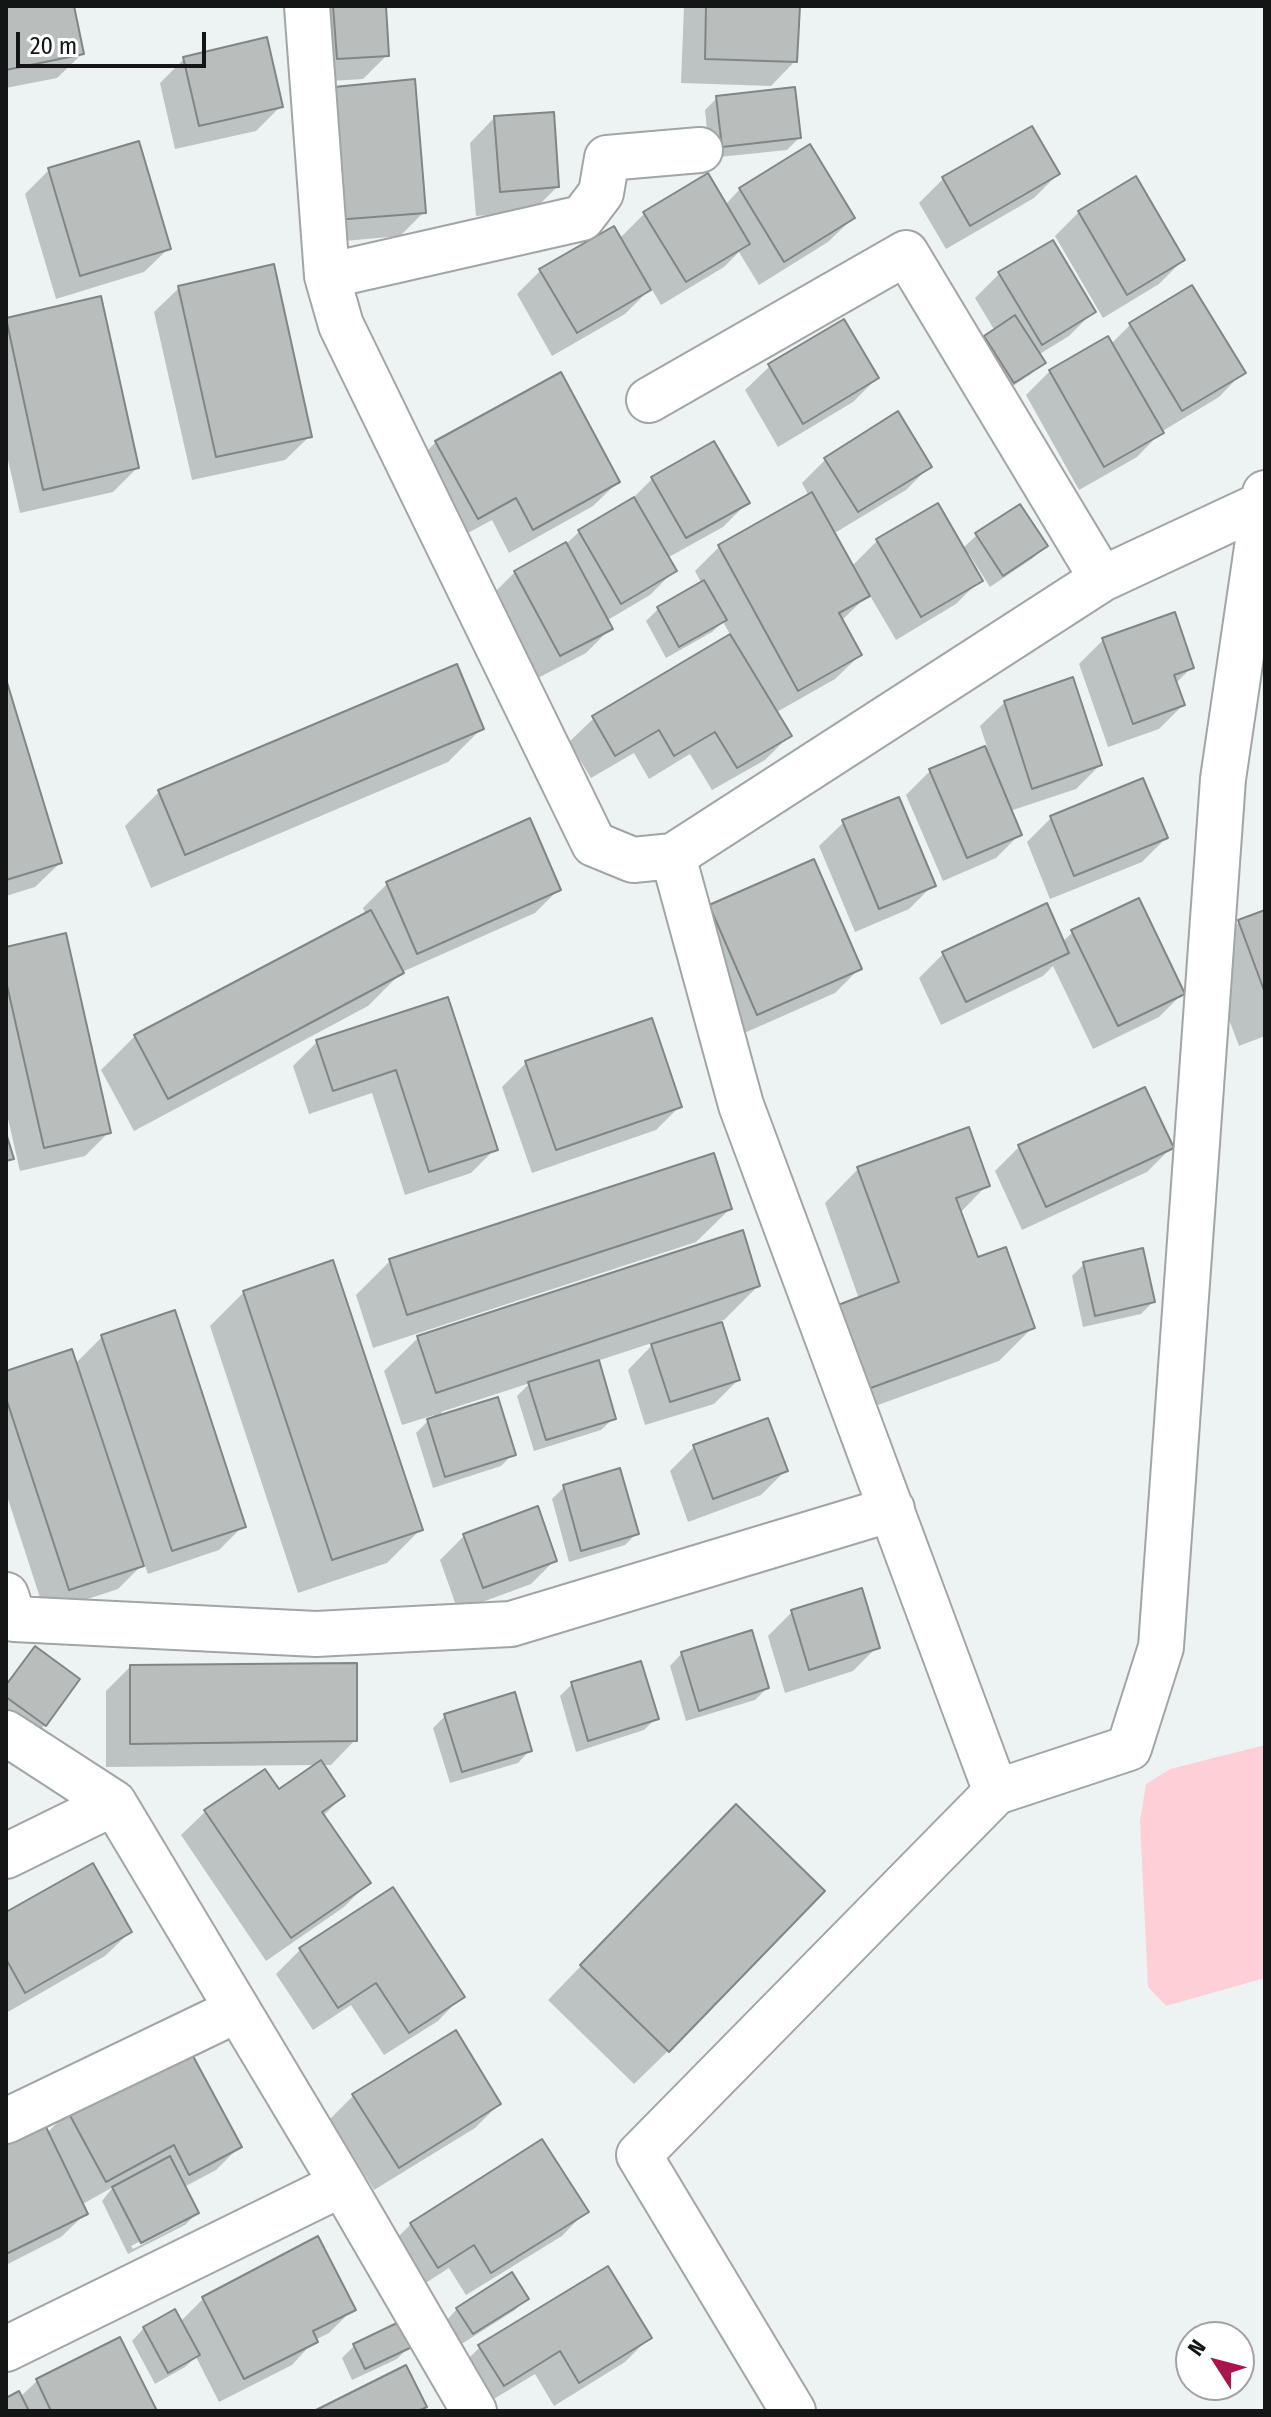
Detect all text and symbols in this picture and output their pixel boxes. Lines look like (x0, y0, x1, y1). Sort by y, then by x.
scale bar (20, 16, 210, 66)
text: 20 m (30, 32, 77, 60)
north arrow (1175, 2321, 1255, 2401)
text: N (1182, 2335, 1212, 2361)

